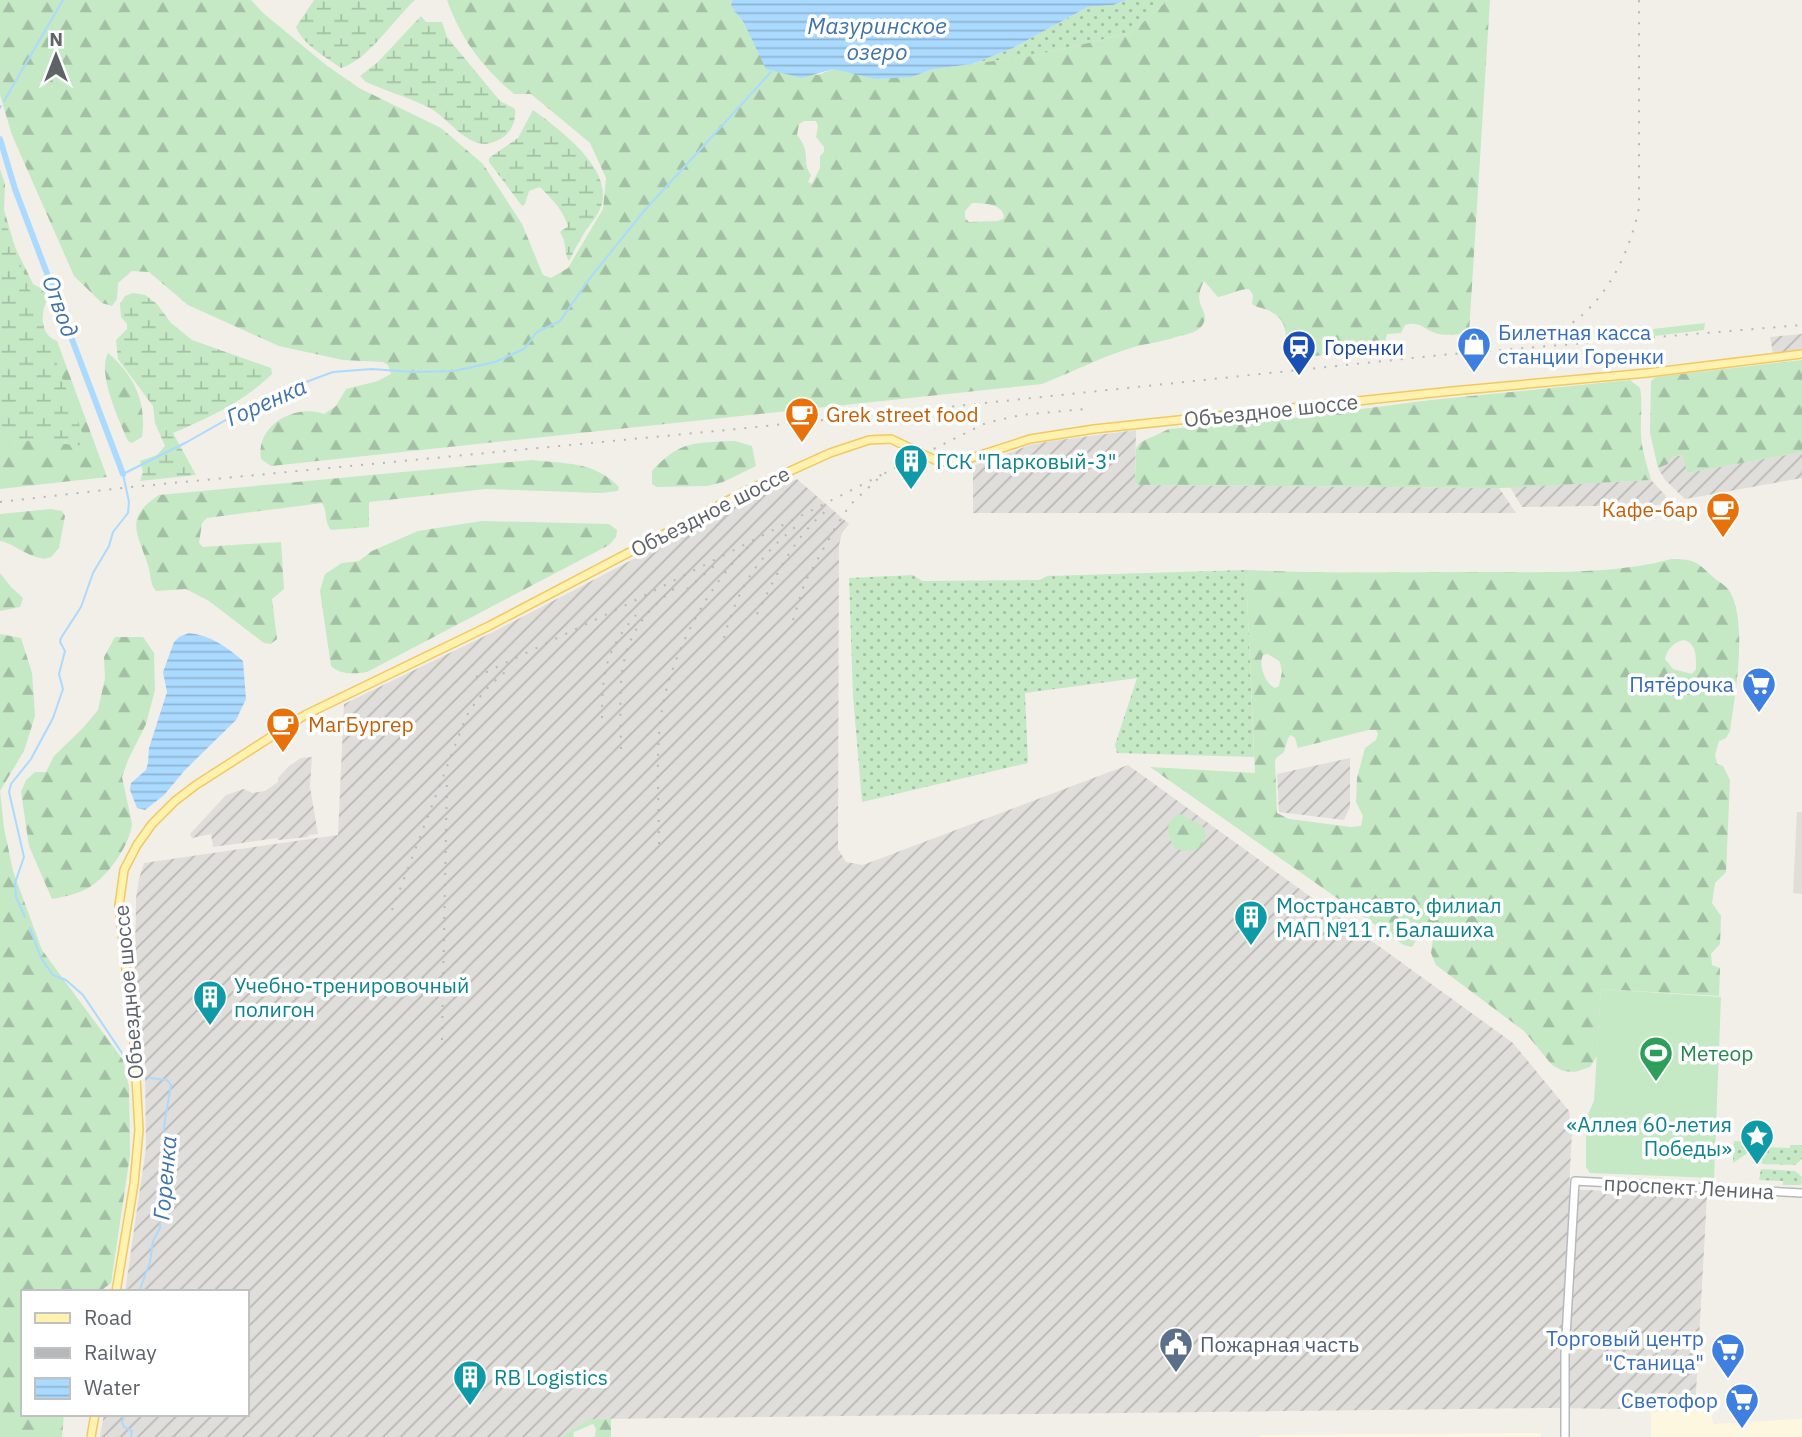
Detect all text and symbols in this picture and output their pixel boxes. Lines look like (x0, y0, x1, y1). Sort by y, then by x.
water label: Мазуринское озеро (807, 10, 947, 66)
north arrow (21, 21, 91, 91)
text: N (49, 27, 63, 51)
water label: Отвод (36, 271, 86, 341)
place label: Билетная касса станции Горенки (1498, 318, 1664, 370)
shop icon: Билетная касса станции Горенки (1455, 325, 1493, 374)
station icon: Горенки (1280, 328, 1318, 377)
place label: Горенки (1324, 333, 1404, 361)
water label: Горенка (221, 370, 311, 432)
street label: Объездное шоссе (1183, 387, 1359, 433)
cafe icon: Grek street food (783, 395, 821, 444)
place label: Grek street food (826, 400, 979, 428)
building icon: ГСК "Парковый-3" (892, 442, 930, 491)
place label: ГСК "Парковый-3" (936, 447, 1116, 475)
street label: Объездное шоссе (626, 459, 794, 563)
cafe icon: Кафе-бар (1704, 490, 1742, 539)
place label: Кафе-бар (1602, 495, 1698, 523)
supermarket icon: Пятёрочка (1740, 665, 1778, 714)
place label: Пятёрочка (1629, 670, 1734, 698)
cafe icon: МагБургер (264, 705, 302, 754)
place label: МагБургер (308, 710, 414, 738)
place label: Мострансавто, филиал МАП №11 г. Балашиха (1276, 891, 1502, 943)
building icon: Мострансавто, филиал МАП №11 г. Балашиха (1232, 898, 1270, 947)
street label: Объездное шоссе (106, 904, 150, 1080)
place label: Учебно-тренировочный полигон (234, 971, 469, 1023)
building icon: Учебно-тренировочный полигон (191, 978, 229, 1027)
sports icon: Метеор (1637, 1034, 1675, 1083)
place label: Метеор (1680, 1039, 1753, 1067)
place label: «Аллея 60-летия Победы» (1567, 1110, 1732, 1162)
place icon: «Аллея 60-летия Победы» (1738, 1117, 1776, 1166)
water label: Горенка (145, 1134, 183, 1222)
street label: проспект Ленина (1603, 1169, 1775, 1205)
legend (21, 1290, 248, 1416)
text: Road (84, 1303, 132, 1331)
place label: Торговый центр "Станица" (1546, 1324, 1704, 1376)
public building icon: Пожарная часть (1157, 1325, 1195, 1374)
place label: Пожарная часть (1200, 1330, 1359, 1358)
supermarket icon: Торговый центр "Станица" (1709, 1331, 1747, 1380)
text: Railway (84, 1338, 157, 1366)
building icon: RB Logistics (451, 1358, 489, 1407)
place label: RB Logistics (494, 1363, 608, 1391)
text: Water (84, 1373, 141, 1401)
supermarket icon: Светофор (1723, 1381, 1761, 1430)
place label: Светофор (1621, 1386, 1718, 1414)

